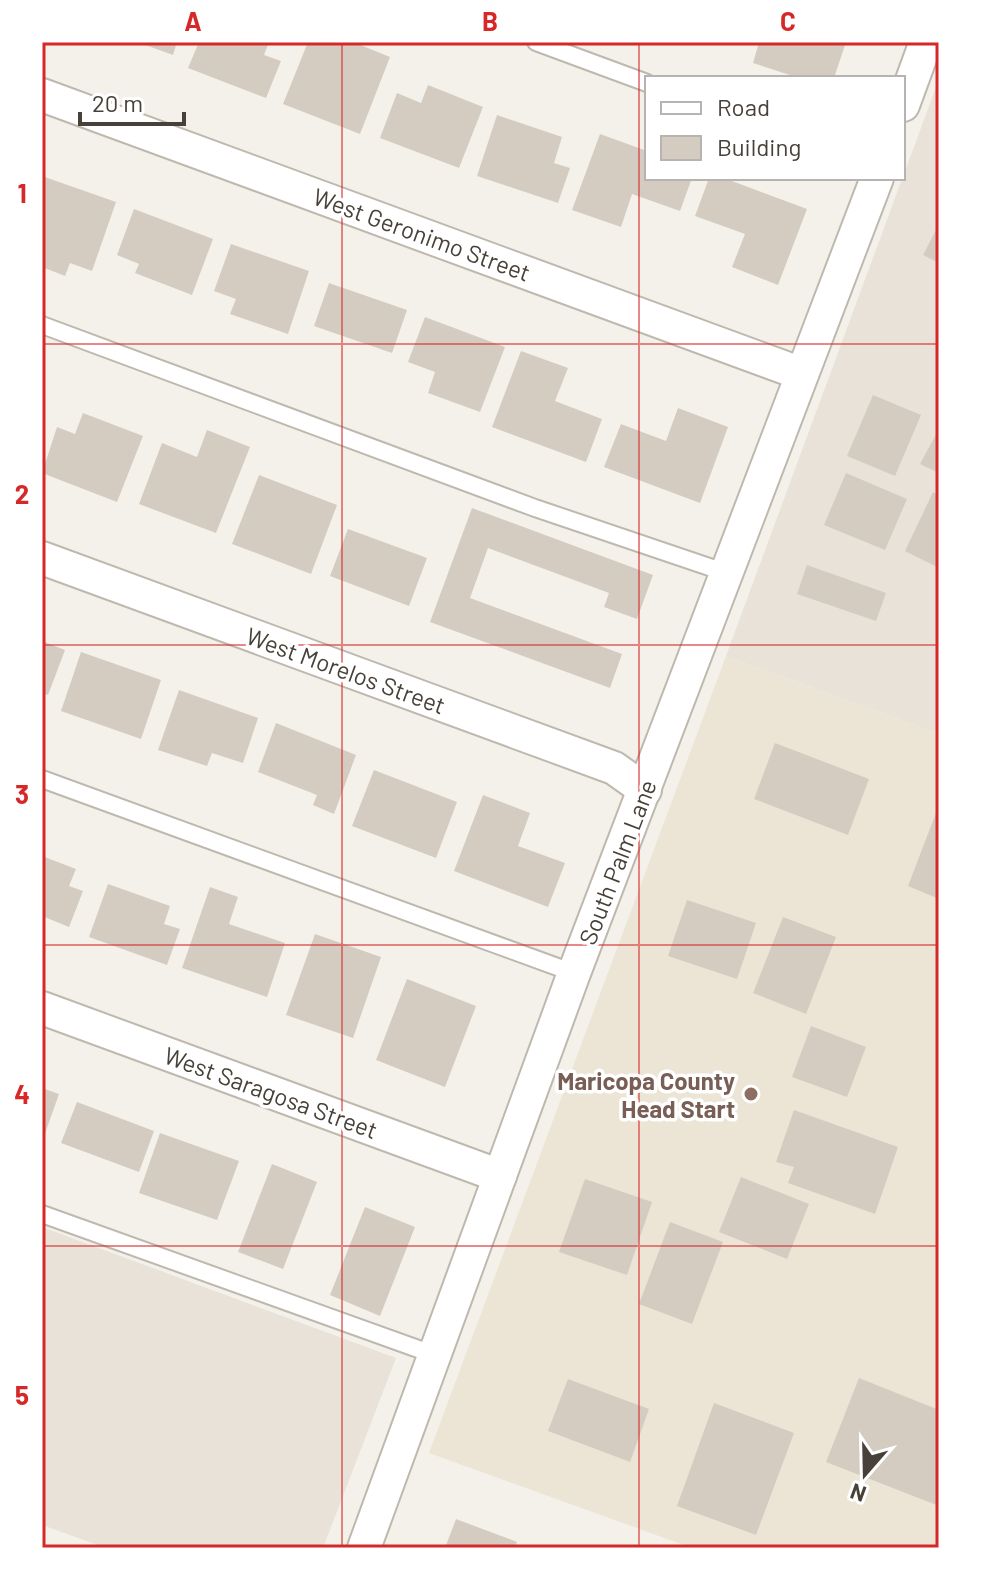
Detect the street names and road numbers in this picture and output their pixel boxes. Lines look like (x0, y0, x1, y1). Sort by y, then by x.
street label: West Geronimo Street (310, 181, 534, 287)
street label: West Morelos Street (243, 621, 449, 719)
street label: South Palm Lane (572, 775, 662, 949)
street label: West Saragosa Street (160, 1040, 382, 1144)

